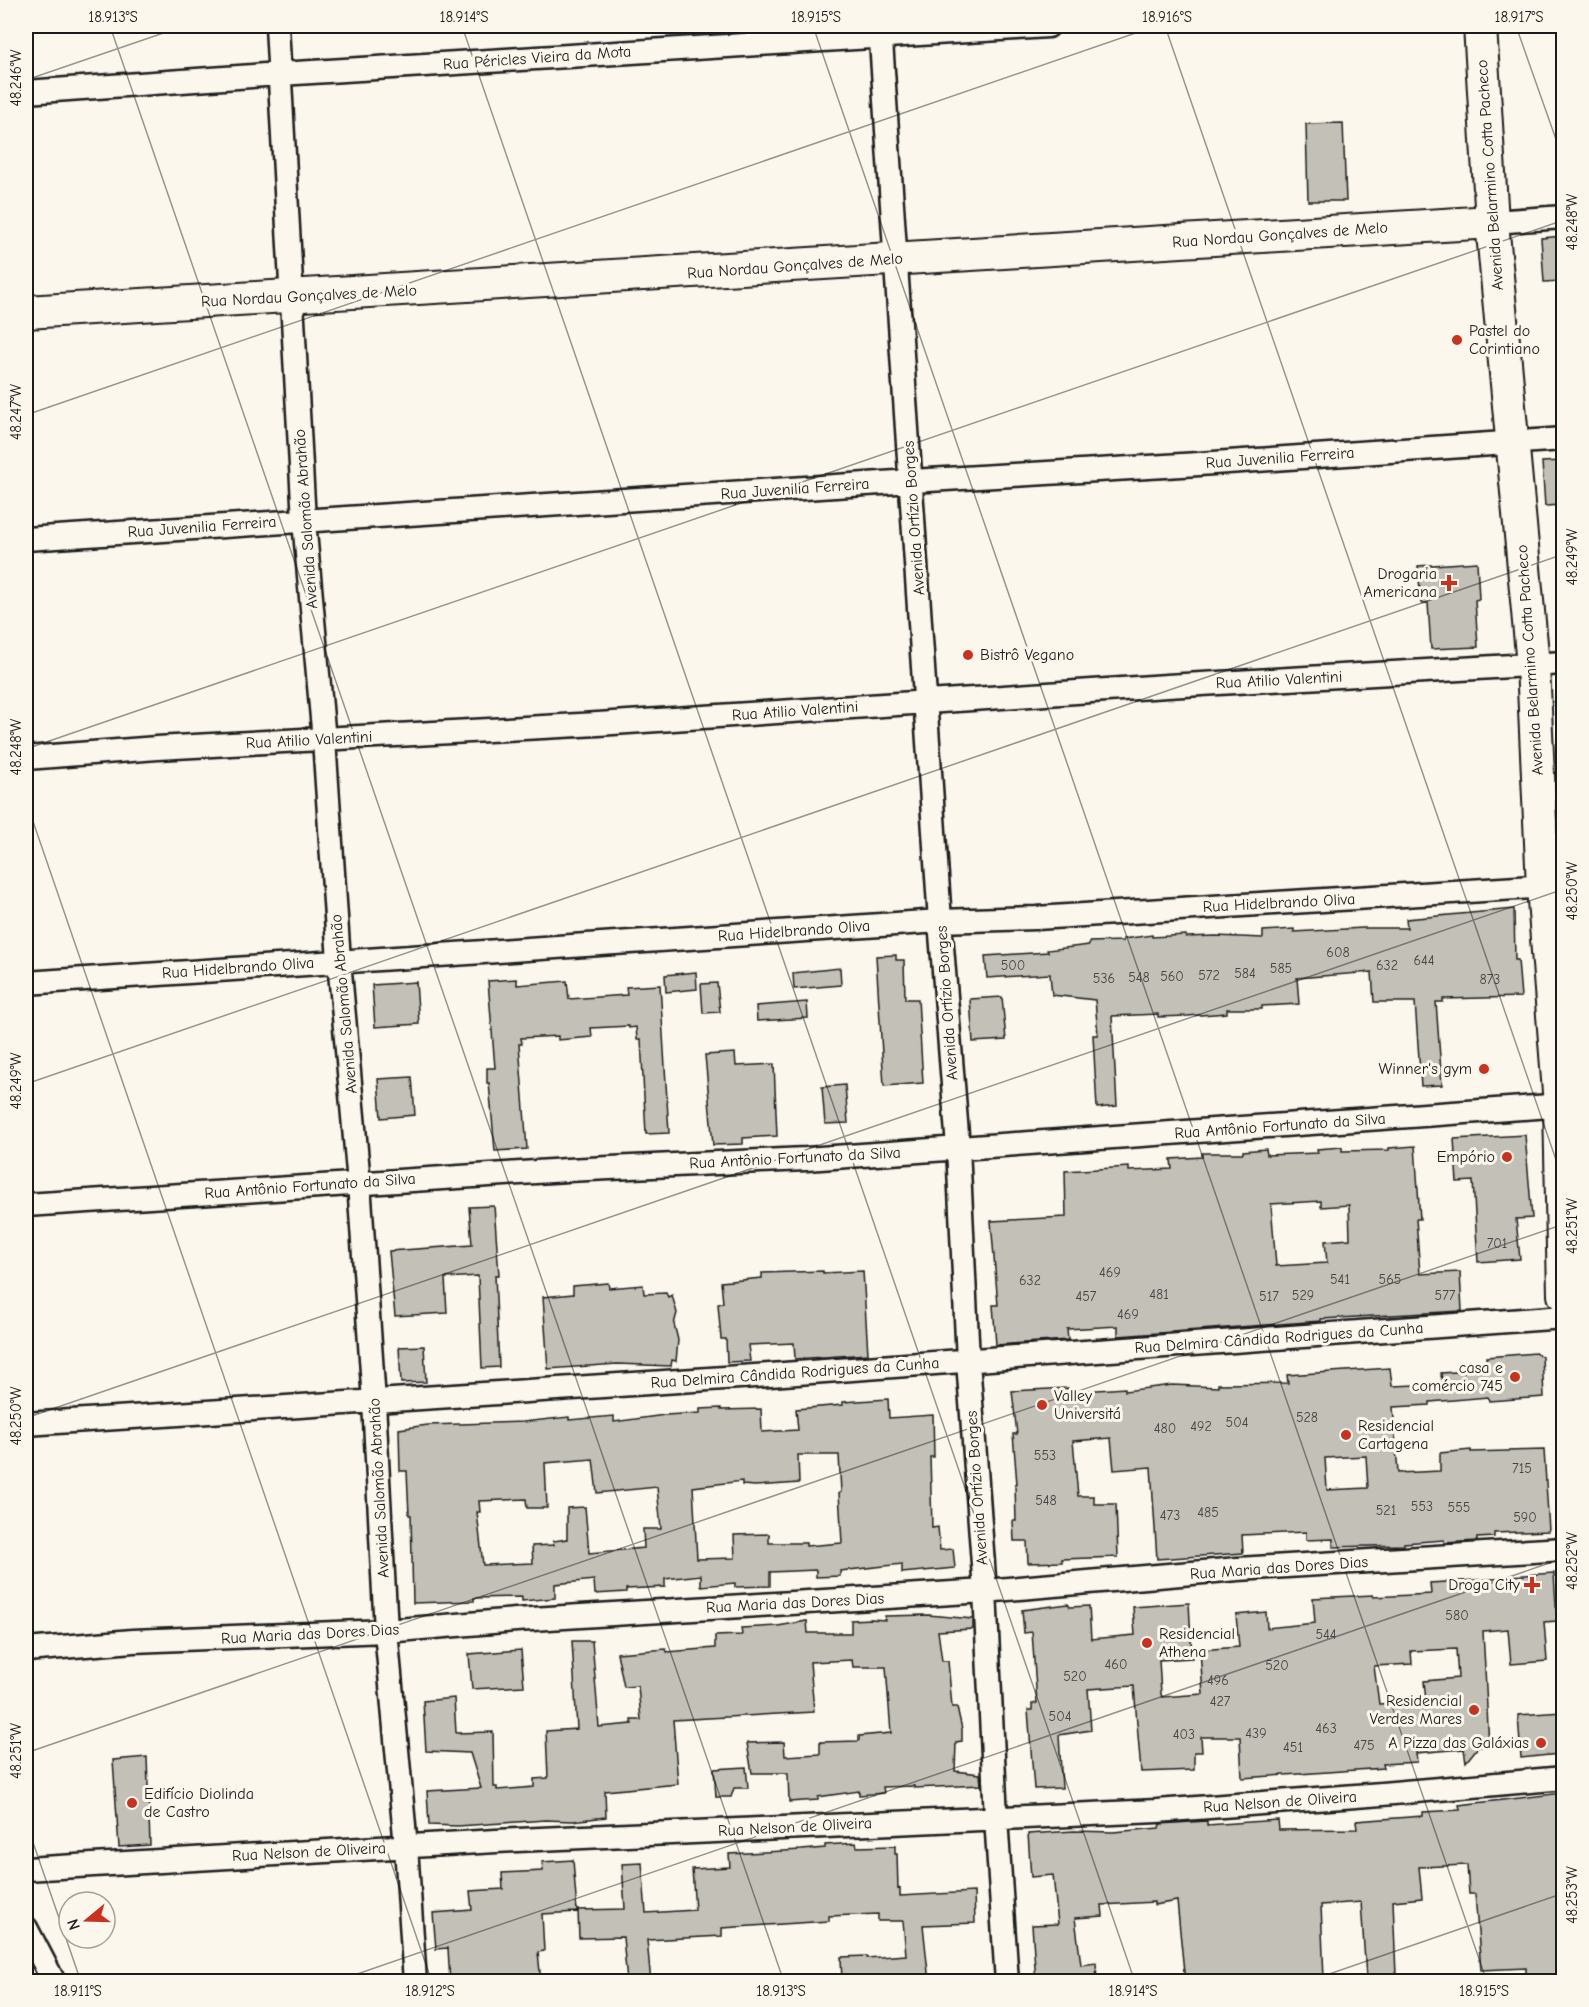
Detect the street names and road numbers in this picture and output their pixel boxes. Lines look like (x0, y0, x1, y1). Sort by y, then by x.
street label: Rua Péricles Vieira da Mota (442, 42, 632, 74)
street label: Avenida Belarmino Cotta Pacheco (1473, 59, 1507, 291)
street label: Rua Nordau Gonçalves de Melo (1171, 218, 1389, 252)
street label: Rua Nordau Gonçalves de Melo (686, 249, 904, 283)
street label: Rua Nordau Gonçalves de Melo (201, 281, 417, 311)
street label: Avenida Salomão Abrahão (291, 429, 321, 609)
street label: Avenida Ortízio Borges (900, 440, 928, 596)
street label: Rua Juvenilia Ferreira (1205, 444, 1355, 472)
street label: Rua Juvenilia Ferreira (720, 475, 870, 503)
street label: Rua Juvenilia Ferreira (127, 513, 277, 541)
street label: Avenida Belarmino Cotta Pacheco (1513, 544, 1547, 776)
street label: Rua Atilio Valentini (1215, 668, 1343, 692)
street label: Rua Atilio Valentini (731, 698, 859, 724)
street label: Rua Atilio Valentini (245, 728, 373, 752)
street label: Rua Hidelbrando Oliva (1202, 890, 1356, 916)
street label: Avenida Salomão Abrahão (327, 914, 361, 1094)
street label: Rua Hidelbrando Oliva (717, 917, 871, 945)
street label: Avenida Ortízio Borges (933, 925, 961, 1081)
street label: Rua Hidelbrando Oliva (161, 954, 315, 982)
street label: Rua Antônio Fortunato da Silva (1174, 1110, 1386, 1142)
street label: Rua Antônio Fortunato da Silva (689, 1143, 901, 1173)
street label: Rua Antônio Fortunato da Silva (204, 1170, 416, 1202)
street label: Rua Delmira Cândida Rodrigues da Cunha (1134, 1319, 1424, 1357)
street label: Rua Delmira Cândida Rodrigues da Cunha (650, 1354, 940, 1392)
street label: Avenida Salomão Abrahão (365, 1398, 393, 1578)
street label: Avenida Ortízio Borges (963, 1410, 991, 1566)
street label: Rua Maria das Dores Dias (1189, 1553, 1369, 1583)
street label: Rua Maria das Dores Dias (705, 1589, 885, 1617)
street label: Rua Maria das Dores Dias (220, 1620, 400, 1648)
street label: Rua Nelson de Oliveira (1202, 1788, 1358, 1816)
street label: Rua Nelson de Oliveira (718, 1814, 872, 1840)
street label: Rua Nelson de Oliveira (232, 1839, 386, 1865)

